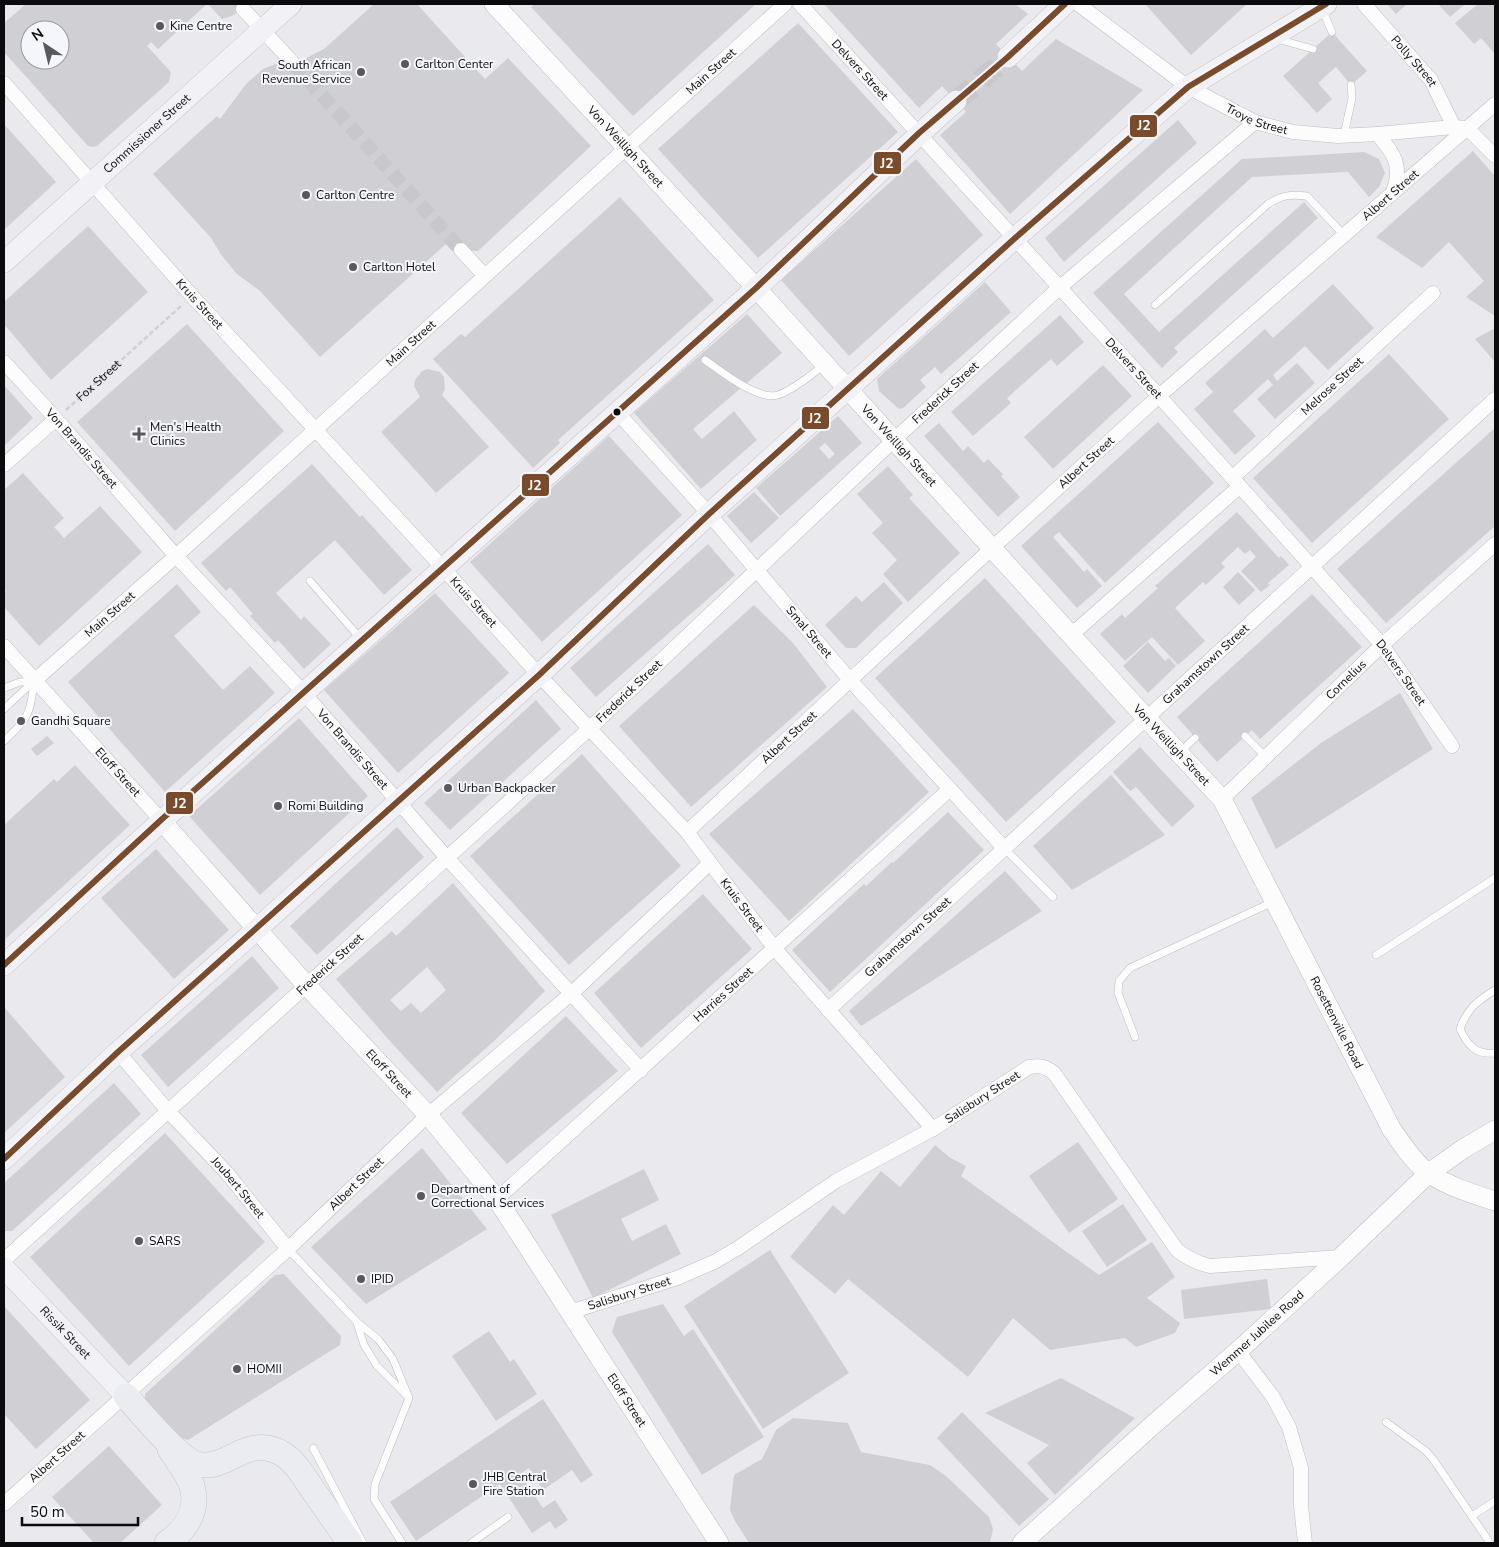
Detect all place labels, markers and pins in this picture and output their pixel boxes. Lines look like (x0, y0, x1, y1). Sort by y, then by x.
place label: Kine Centre (170, 18, 232, 34)
marker: Kine Centre (154, 20, 166, 32)
place label: Carlton Center (415, 56, 494, 72)
place label: South African Revenue Service (262, 57, 351, 87)
marker: Carlton Center (399, 58, 411, 70)
marker: South African Revenue Service (355, 66, 367, 78)
place label: Carlton Centre (316, 187, 394, 203)
marker: Carlton Centre (300, 189, 312, 201)
place label: Carlton Hotel (363, 259, 436, 275)
marker: Carlton Hotel (347, 261, 359, 273)
unlabelled marker (612, 407, 622, 417)
place label: Men's Health Clinics (150, 419, 221, 449)
marker: Men's Health Clinics (132, 427, 146, 441)
place label: Gandhi Square (31, 713, 111, 729)
marker: Gandhi Square (15, 715, 27, 727)
place label: Urban Backpacker (458, 780, 556, 796)
marker: Urban Backpacker (442, 782, 454, 794)
place label: Romi Building (288, 798, 363, 814)
marker: Romi Building (272, 800, 284, 812)
place label: Department of Correctional Services (431, 1181, 544, 1211)
marker: Department of Correctional Services (415, 1190, 427, 1202)
place label: SARS (149, 1233, 181, 1249)
marker: SARS (133, 1235, 145, 1247)
place label: IPID (371, 1271, 394, 1287)
marker: IPID (355, 1273, 367, 1285)
place label: HOMII (247, 1361, 282, 1377)
marker: HOMII (231, 1363, 243, 1375)
place label: JHB Central Fire Station (482, 1469, 547, 1499)
marker: JHB Central Fire Station (467, 1478, 479, 1490)

